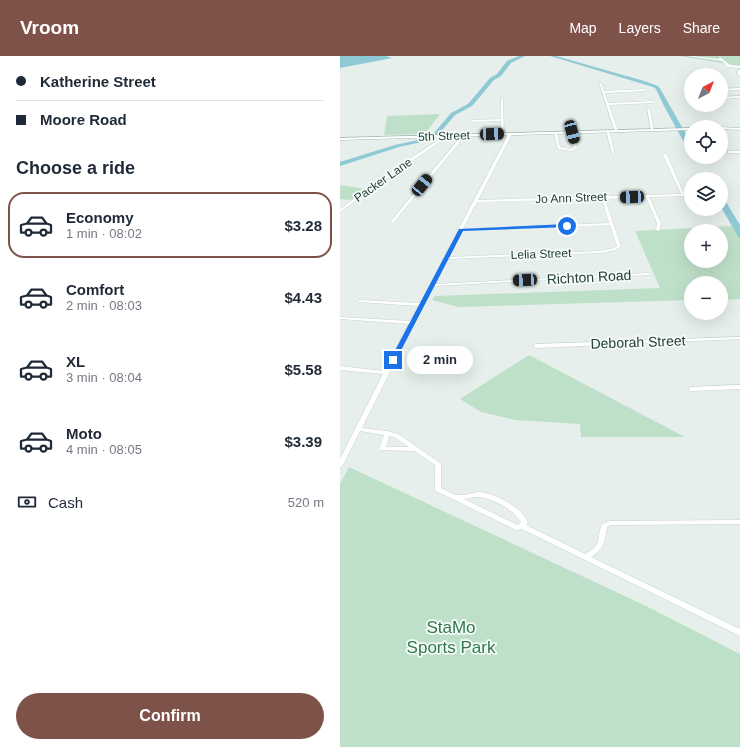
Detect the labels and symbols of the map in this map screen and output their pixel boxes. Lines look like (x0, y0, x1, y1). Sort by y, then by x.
north arrow (684, 68, 728, 112)
car (563, 119, 581, 145)
street label: 5th Street (418, 128, 471, 144)
car (480, 128, 504, 140)
street label: Packer Lane (351, 155, 415, 205)
car (410, 172, 434, 198)
street label: Jo Ann Street (535, 190, 608, 206)
car (620, 191, 644, 203)
route start (558, 217, 576, 235)
street label: Lelia Street (510, 246, 572, 262)
street label: Richton Road (546, 267, 632, 287)
car (513, 273, 537, 287)
street label: Deborah Street (590, 332, 686, 352)
callout: 2 min (407, 346, 473, 374)
route end (384, 351, 402, 369)
park label: StaMo Sports Park (407, 618, 496, 657)

